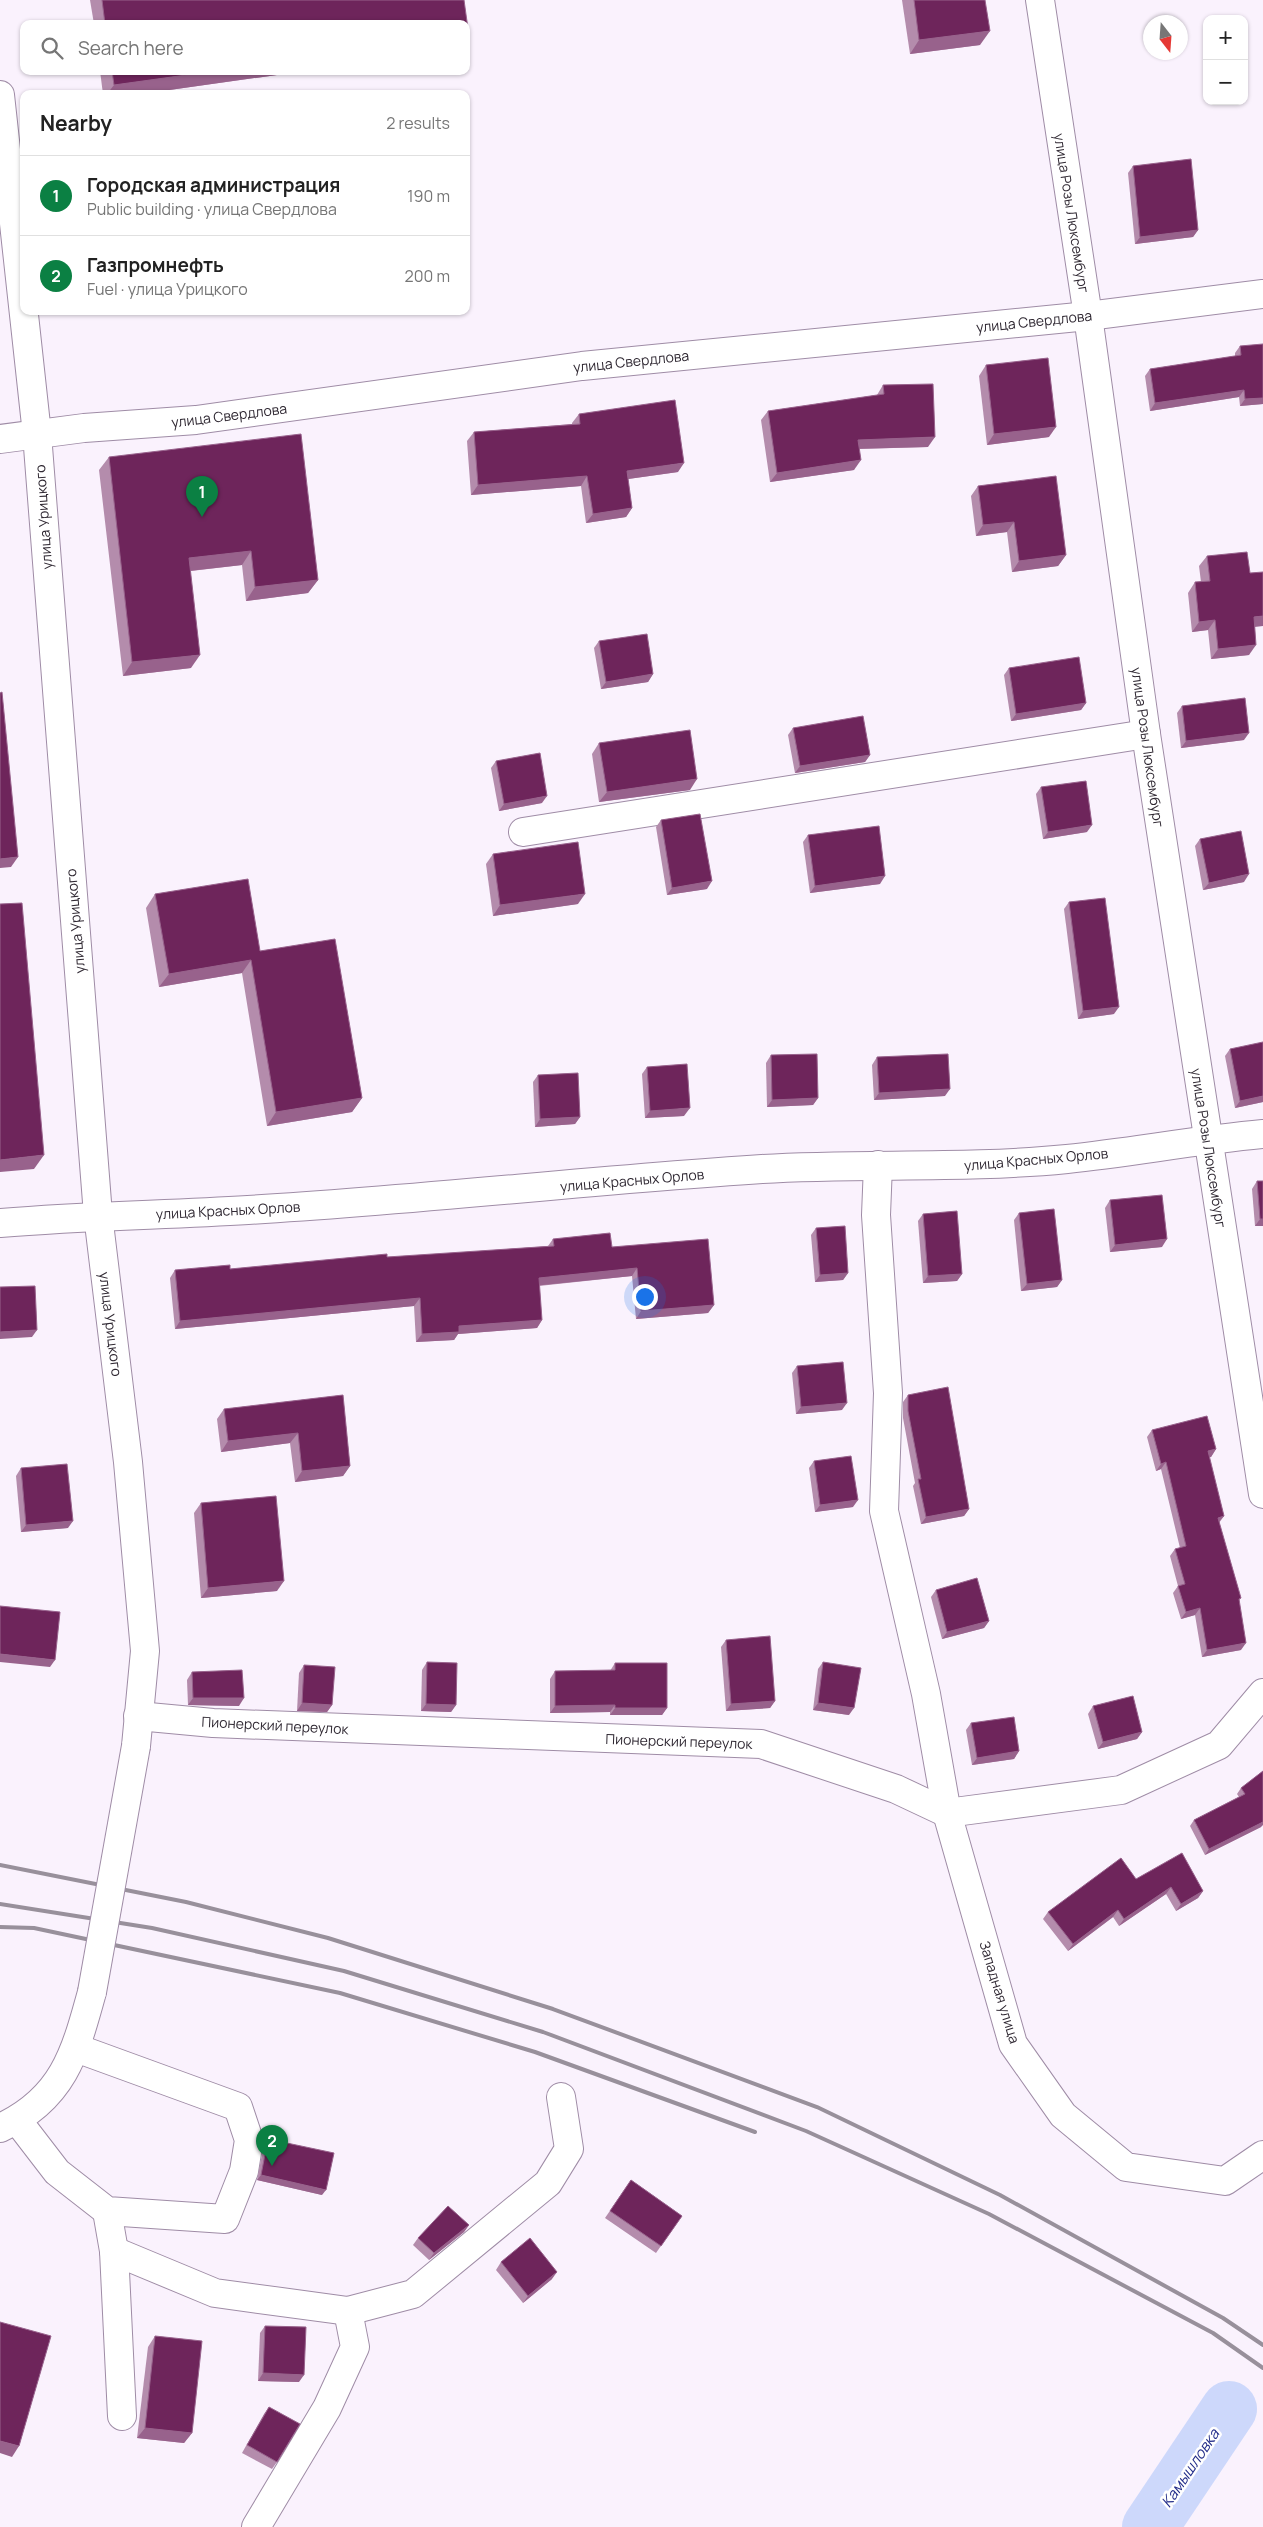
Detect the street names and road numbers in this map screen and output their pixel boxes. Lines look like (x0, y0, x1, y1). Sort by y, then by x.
street label: улица Розы Люксембург (1050, 132, 1094, 295)
street label: улица Свердлова (975, 305, 1093, 337)
street label: улица Свердлова (572, 345, 690, 377)
street label: улица Свердлова (170, 398, 288, 432)
street label: улица Урицкого (30, 464, 56, 570)
street label: улица Розы Люксембург (1127, 666, 1169, 829)
street label: улица Урицкого (61, 868, 89, 974)
street label: улица Розы Люксембург (1187, 1067, 1231, 1230)
street label: улица Красных Орлов (963, 1143, 1109, 1175)
street label: улица Красных Орлов (559, 1164, 705, 1196)
street label: улица Красных Орлов (155, 1197, 301, 1223)
street label: улица Урицкого (95, 1271, 127, 1377)
street label: Пионерский переулок (201, 1712, 350, 1738)
street label: Пионерский переулок (605, 1729, 754, 1753)
street label: Западная улица (975, 1938, 1025, 2046)

